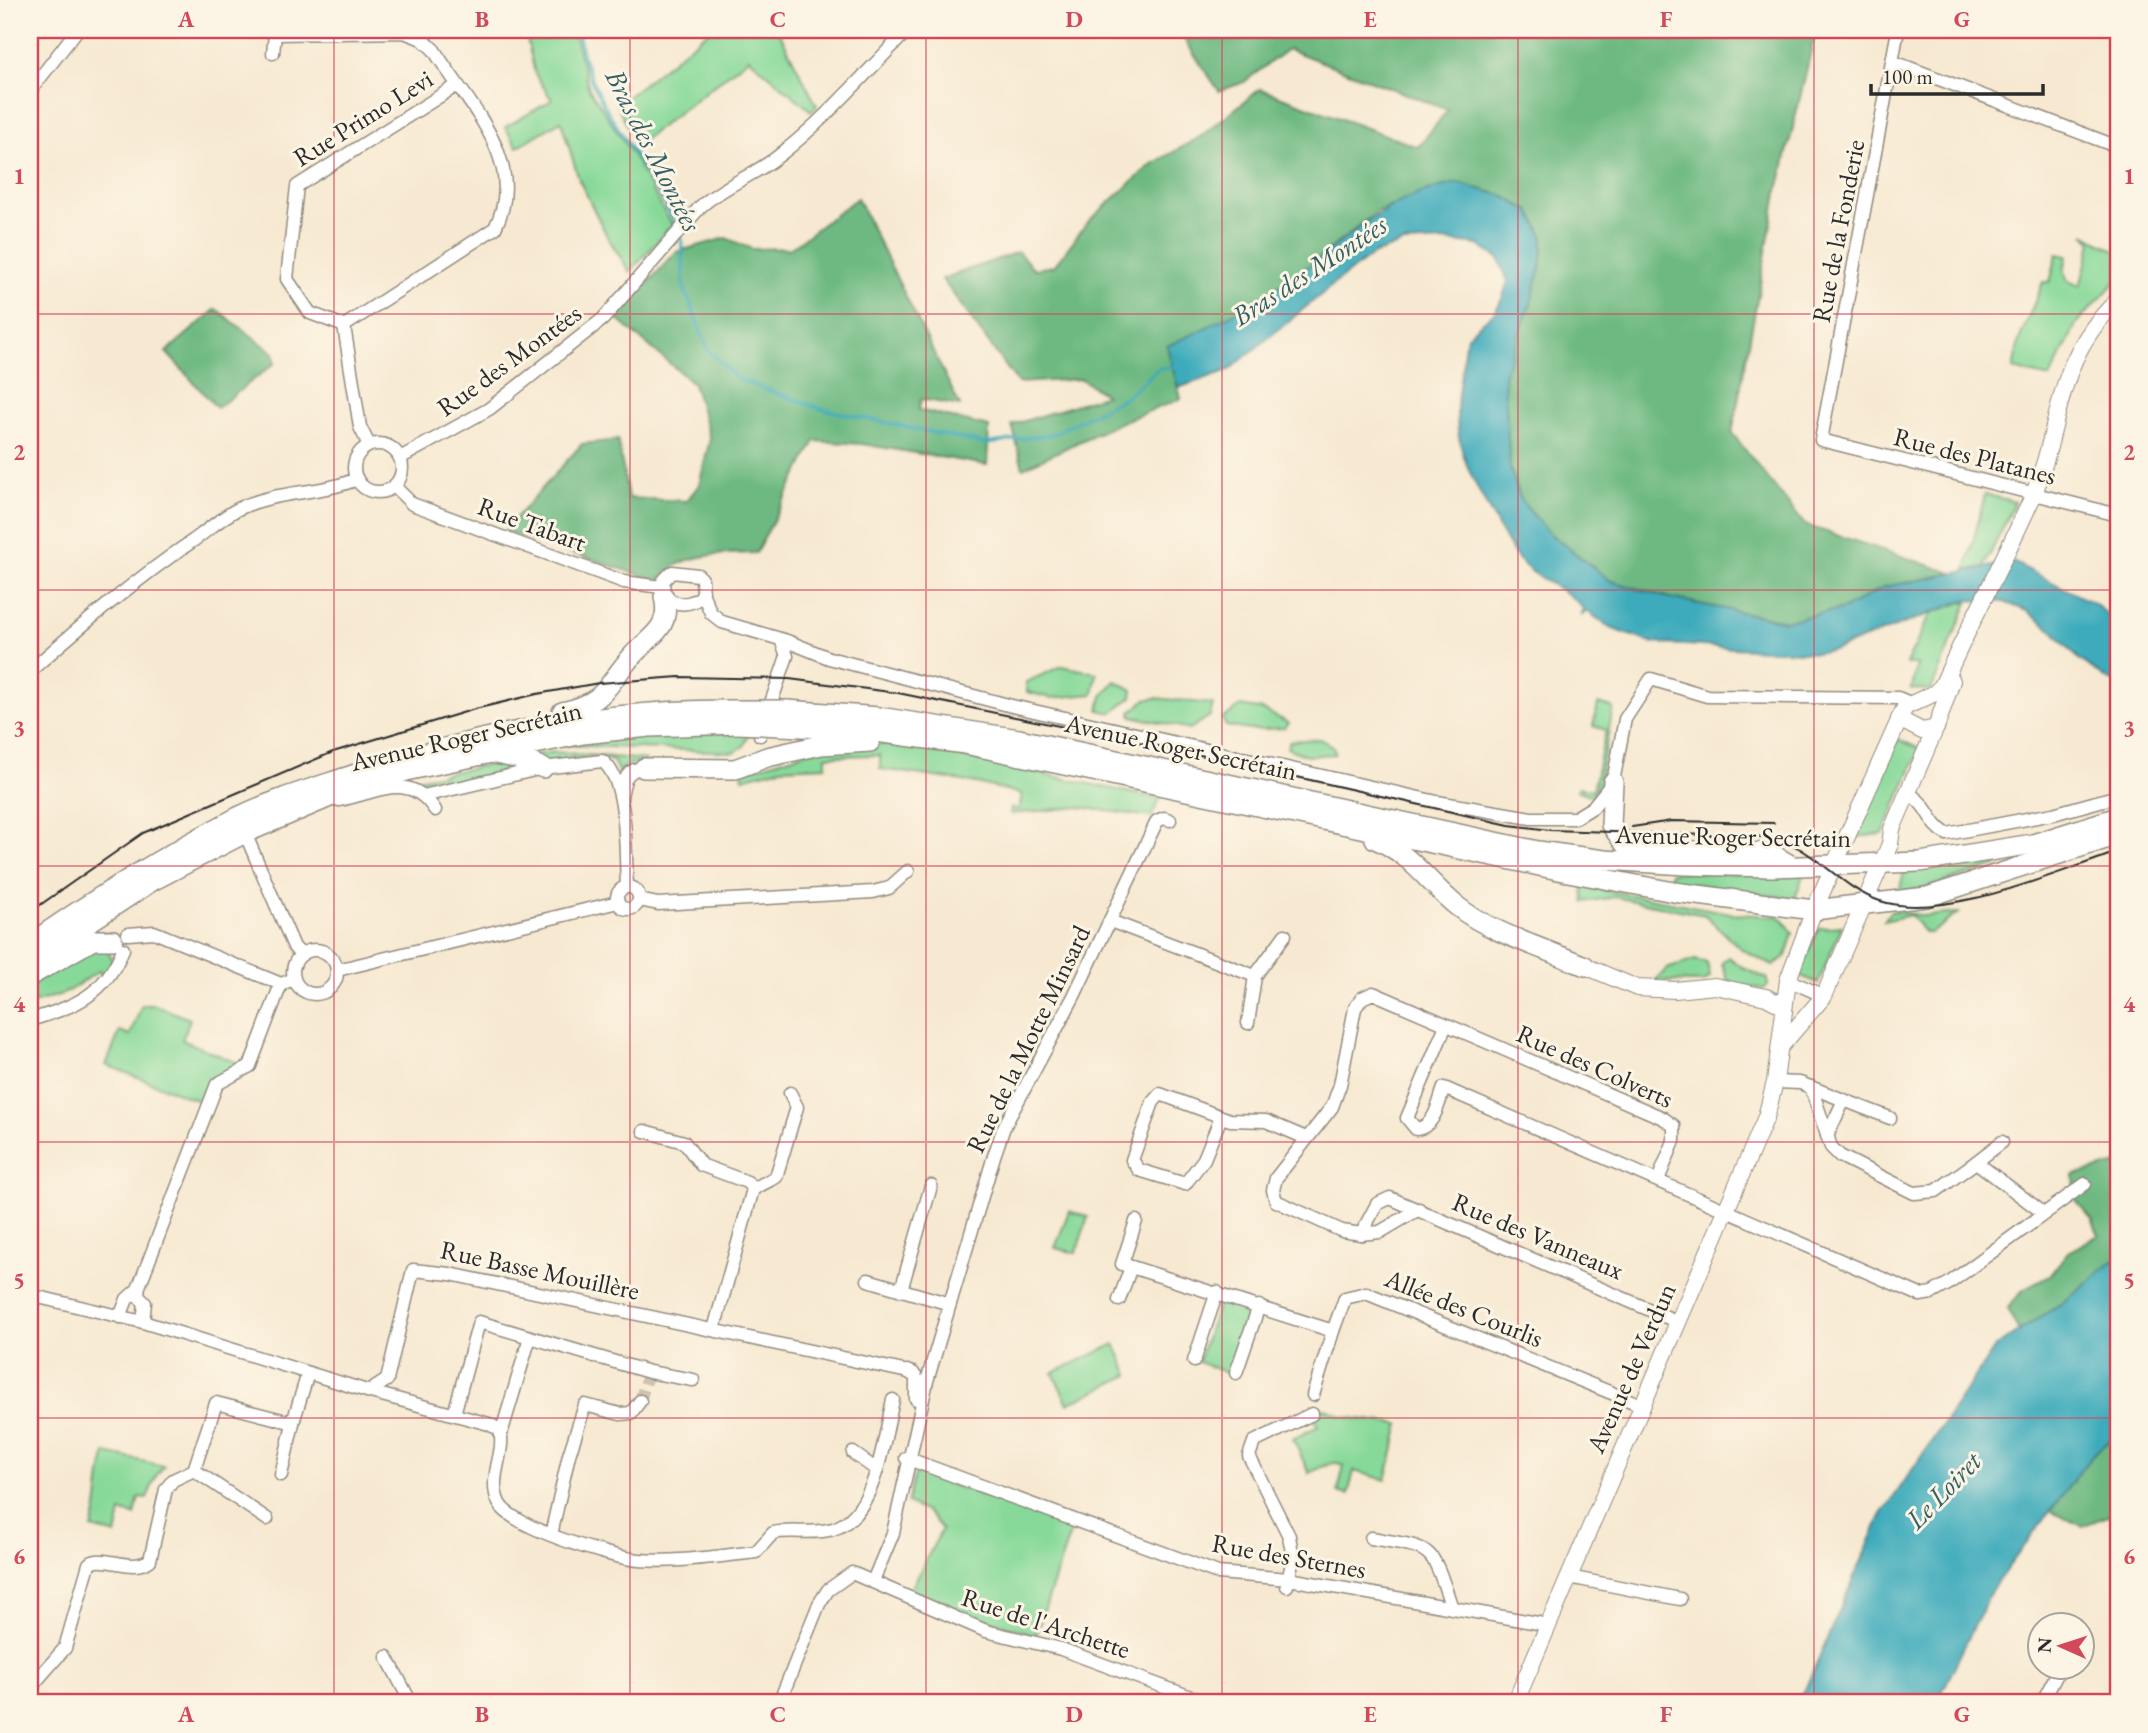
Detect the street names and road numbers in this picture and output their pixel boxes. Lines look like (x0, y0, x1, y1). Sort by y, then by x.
street label: Rue Primo Levi (287, 62, 439, 174)
street label: Rue de la Fonderie (1804, 137, 1872, 325)
street label: Rue des Montées (430, 296, 588, 424)
street label: Rue des Platanes (1890, 419, 2060, 493)
street label: Rue Tabart (473, 489, 591, 559)
street label: Avenue Roger Secrétain (346, 693, 585, 779)
street label: Avenue Roger Secrétain (1061, 706, 1300, 788)
street label: Avenue Roger Secrétain (1614, 817, 1852, 855)
street label: Rue de la Motte Minsard (958, 919, 1098, 1159)
street label: Rue des Colverts (1511, 1016, 1679, 1116)
street label: Rue des Vanneaux (1447, 1185, 1629, 1288)
street label: Rue Basse Mouillère (437, 1232, 643, 1308)
street label: Allée des Courlis (1379, 1261, 1548, 1355)
street label: Avenue de Verdun (1578, 1277, 1684, 1459)
street label: Rue des Sternes (1209, 1526, 1369, 1586)
street label: Rue de l'Archette (958, 1580, 1134, 1666)

